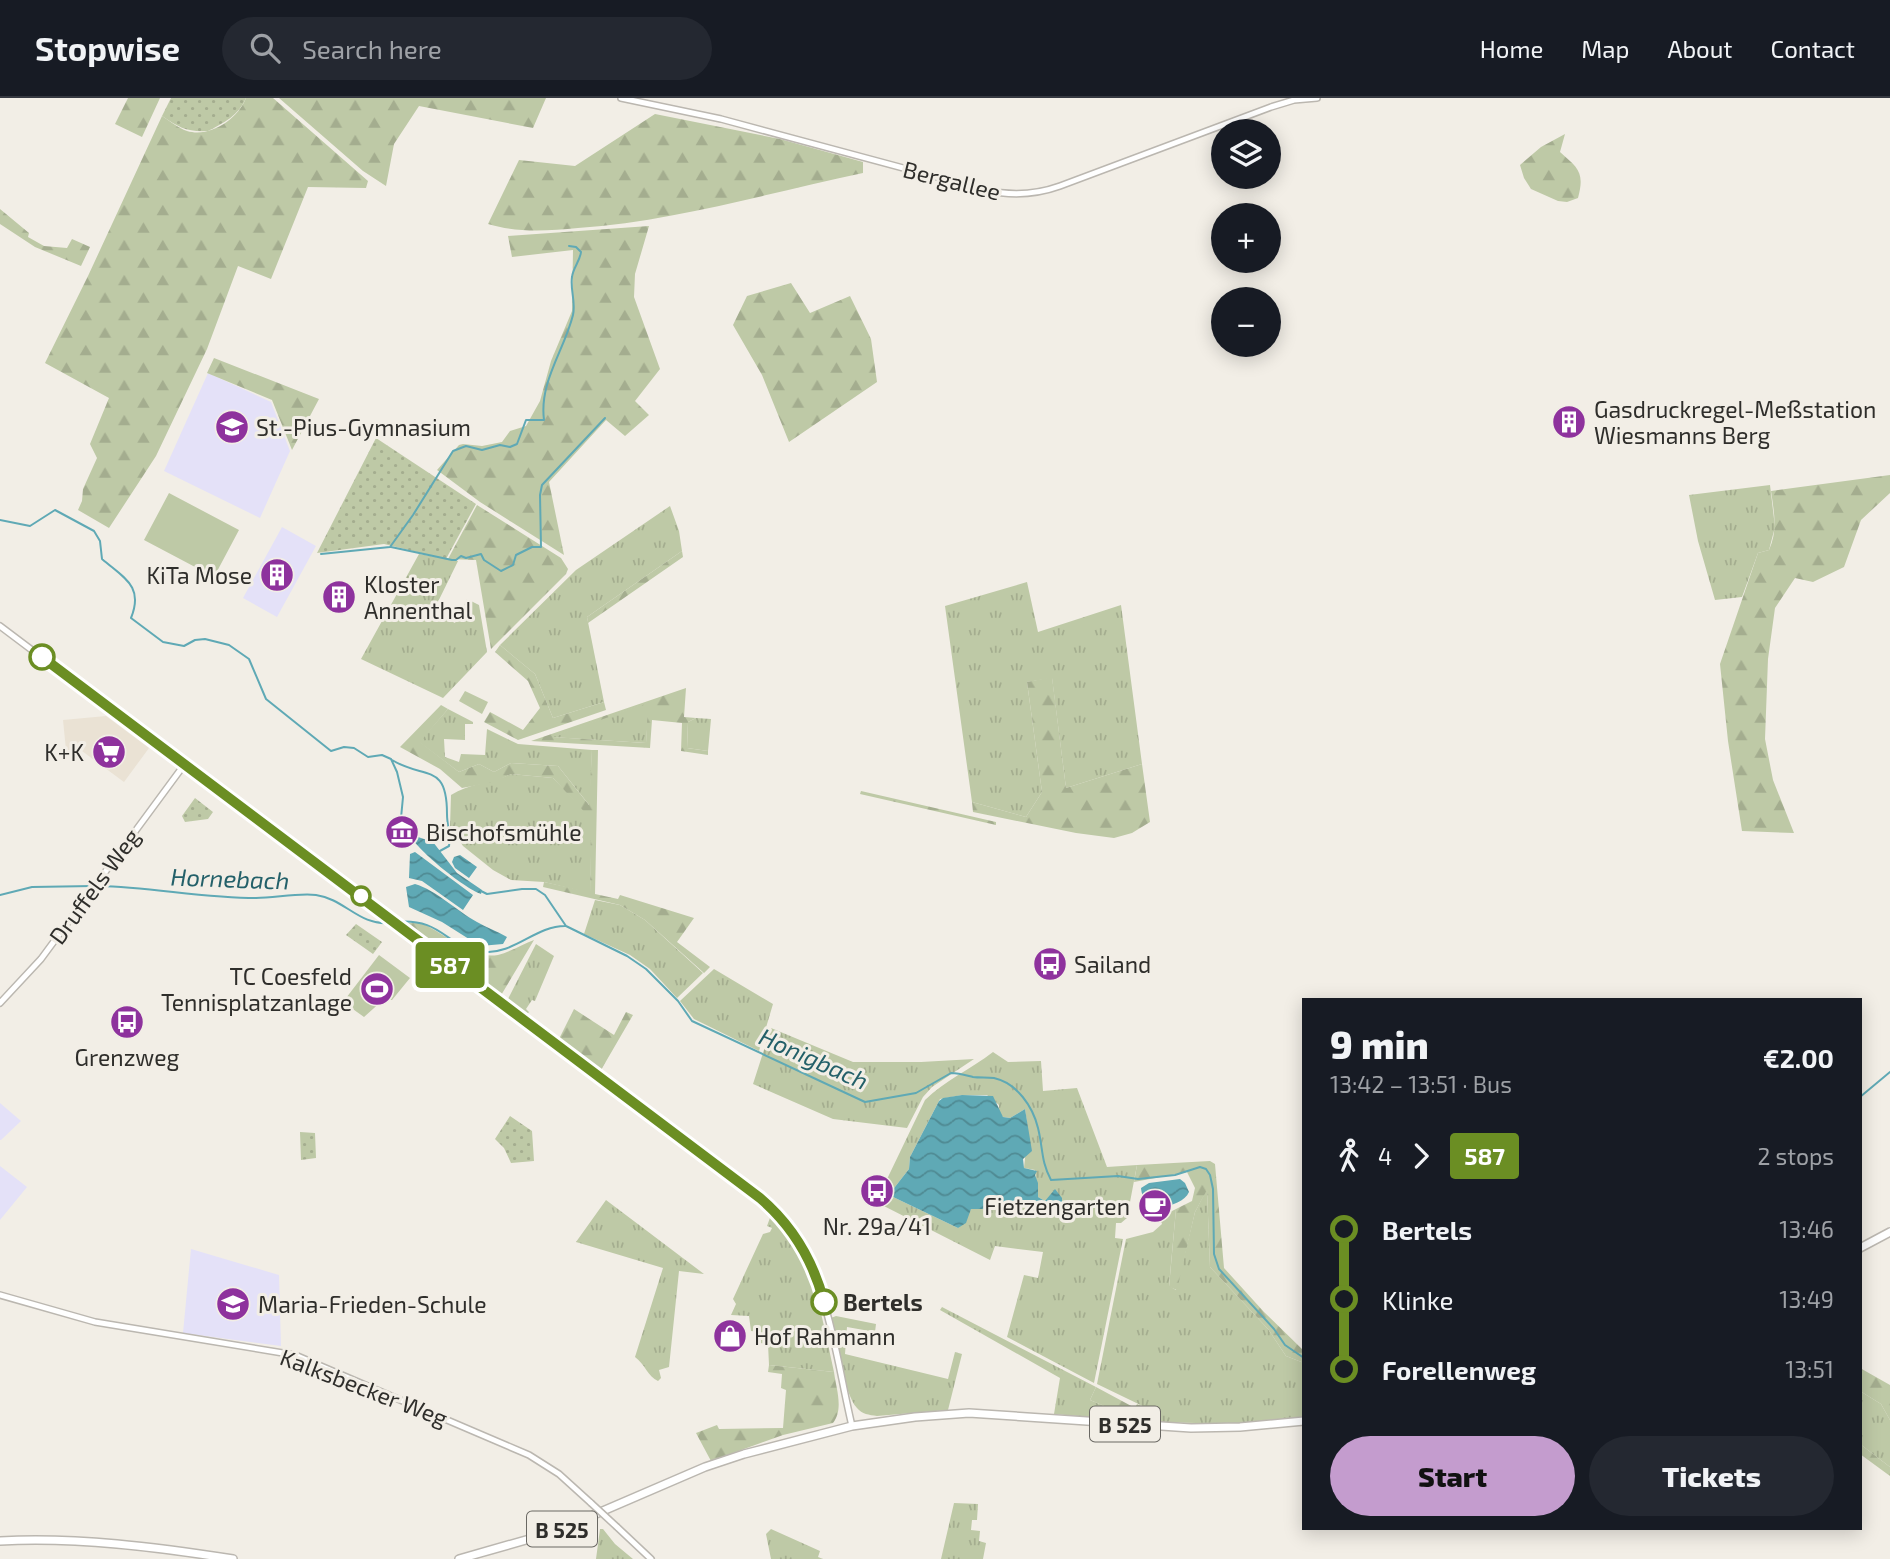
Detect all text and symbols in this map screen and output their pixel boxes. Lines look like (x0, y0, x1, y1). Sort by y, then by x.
search box (222, 17, 712, 80)
text: Stopwise (35, 28, 180, 68)
icon: search (246, 29, 284, 67)
text: Search here (302, 33, 442, 64)
text: Home (1480, 34, 1543, 63)
text: Map (1581, 34, 1629, 63)
text: About (1667, 34, 1733, 63)
text: Contact (1771, 34, 1855, 63)
map controls (1211, 119, 1281, 357)
button: layers (1211, 119, 1281, 189)
street label: Bergallee (900, 154, 1004, 206)
button: + (1211, 203, 1281, 273)
button: − (1211, 287, 1281, 357)
place label: Gasdruckregel-Meßstation Wiesmanns Berg (1594, 395, 1876, 449)
building icon: Gasdruckregel-Meßstation Wiesmanns Berg (1550, 403, 1588, 441)
school or university icon: St.-Pius-Gymnasium (213, 408, 251, 446)
place label: St.-Pius-Gymnasium (256, 413, 471, 441)
building icon: KiTa Mose (258, 556, 296, 594)
place label: KiTa Mose (146, 561, 252, 589)
place label: Kloster Annenthal (364, 570, 472, 624)
building icon: Kloster Annenthal (320, 578, 358, 616)
unlabelled marker (29, 644, 55, 670)
supermarket icon: K+K (90, 733, 128, 771)
place label: K+K (44, 738, 84, 766)
museum icon: Bischofsmühle (383, 813, 421, 851)
place label: Bischofsmühle (426, 818, 582, 846)
street label: Druffels Weg (43, 823, 145, 949)
water label: Hornebach (170, 861, 290, 895)
unlabelled marker (351, 886, 371, 906)
line badge: 587 (410, 942, 490, 988)
bus stop icon: Sailand (1031, 945, 1069, 983)
text: 587 (430, 950, 470, 979)
place label: Sailand (1074, 950, 1151, 978)
place label: TC Coesfeld Tennisplatzanlage (161, 962, 352, 1016)
sports icon: TC Coesfeld Tennisplatzanlage (358, 970, 396, 1008)
bus stop icon: Grenzweg (108, 1003, 146, 1041)
water label: Honigbach (755, 1021, 873, 1095)
text: 9 min (1330, 1021, 1429, 1067)
text: €2.00 (1763, 1042, 1834, 1073)
place label: Grenzweg (75, 1043, 180, 1071)
text: 13:42 – 13:51 · Bus (1330, 1070, 1512, 1098)
icon: walk (1330, 1137, 1368, 1175)
icon: forward (1402, 1137, 1440, 1175)
text: 587 (1464, 1141, 1505, 1170)
text: 4 (1378, 1142, 1392, 1170)
text: 2 stops (1757, 1142, 1834, 1170)
bus stop icon: Nr. 29a/41 (858, 1172, 896, 1210)
cafe icon: Fietzengarten (1136, 1187, 1174, 1225)
place label: Fietzengarten (984, 1192, 1130, 1220)
place label: Nr. 29a/41 (823, 1212, 931, 1240)
text: Bertels (1382, 1214, 1472, 1245)
text: 13:46 (1779, 1215, 1834, 1243)
text: Klinke (1382, 1284, 1453, 1315)
school or university icon: Maria-Frieden-Schule (214, 1285, 252, 1323)
text: 13:49 (1779, 1285, 1834, 1313)
place label: Bertels (843, 1288, 923, 1316)
marker: Bertels (811, 1289, 837, 1315)
place label: Maria-Frieden-Schule (258, 1290, 487, 1318)
shop icon: Hof Rahmann (711, 1317, 749, 1355)
place label: Hof Rahmann (754, 1322, 896, 1350)
street label: Kalksbecker Weg (276, 1342, 452, 1432)
text: Forellenweg (1382, 1354, 1536, 1385)
text: 13:51 (1785, 1355, 1834, 1383)
road number: B 525 (1090, 1406, 1160, 1442)
button: Start (1330, 1436, 1575, 1516)
button: Tickets (1589, 1436, 1834, 1516)
road number: B 525 (527, 1512, 597, 1546)

